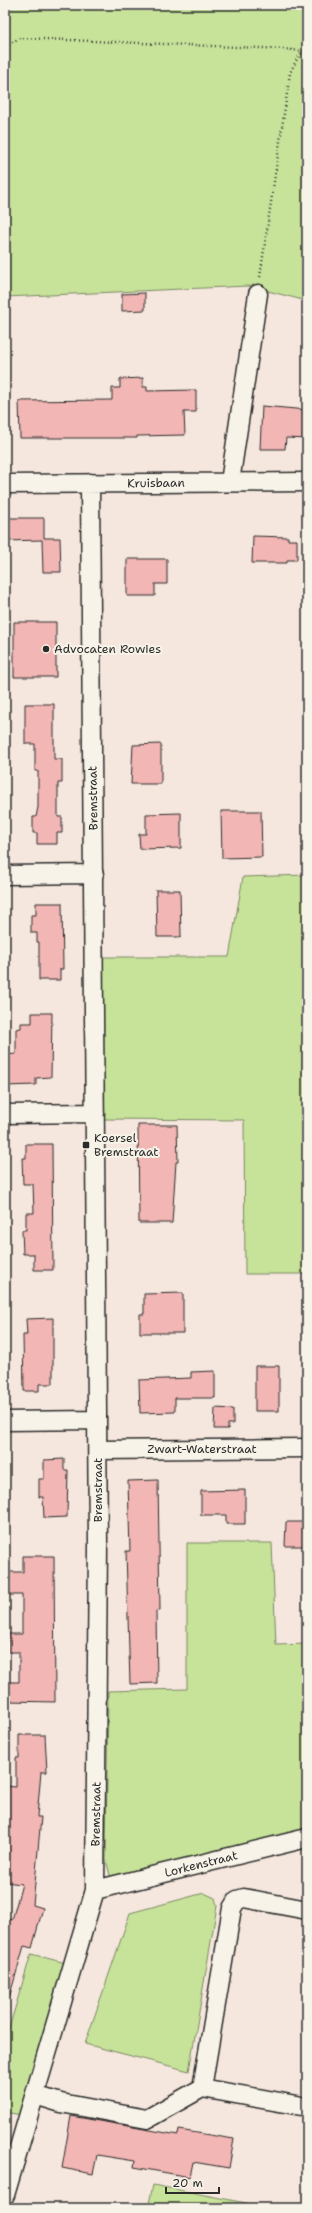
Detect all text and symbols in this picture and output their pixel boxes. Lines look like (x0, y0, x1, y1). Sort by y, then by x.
street label: Kruisbaan (127, 474, 185, 492)
place label: Advocaten Rowies (54, 641, 161, 657)
marker: Advocaten Rowies (41, 644, 51, 654)
street label: Bremstraat (84, 766, 102, 830)
place label: Koersel Bremstraat (94, 1130, 159, 1160)
marker: Koersel Bremstraat (81, 1140, 91, 1150)
street label: Zwart-Waterstraat (147, 1441, 257, 1457)
street label: Bremstraat (90, 1458, 106, 1522)
street label: Bremstraat (87, 1782, 105, 1846)
street label: Lorkenstraat (163, 1847, 239, 1881)
scale bar (166, 2169, 219, 2195)
text: 20 m (172, 2175, 203, 2191)

